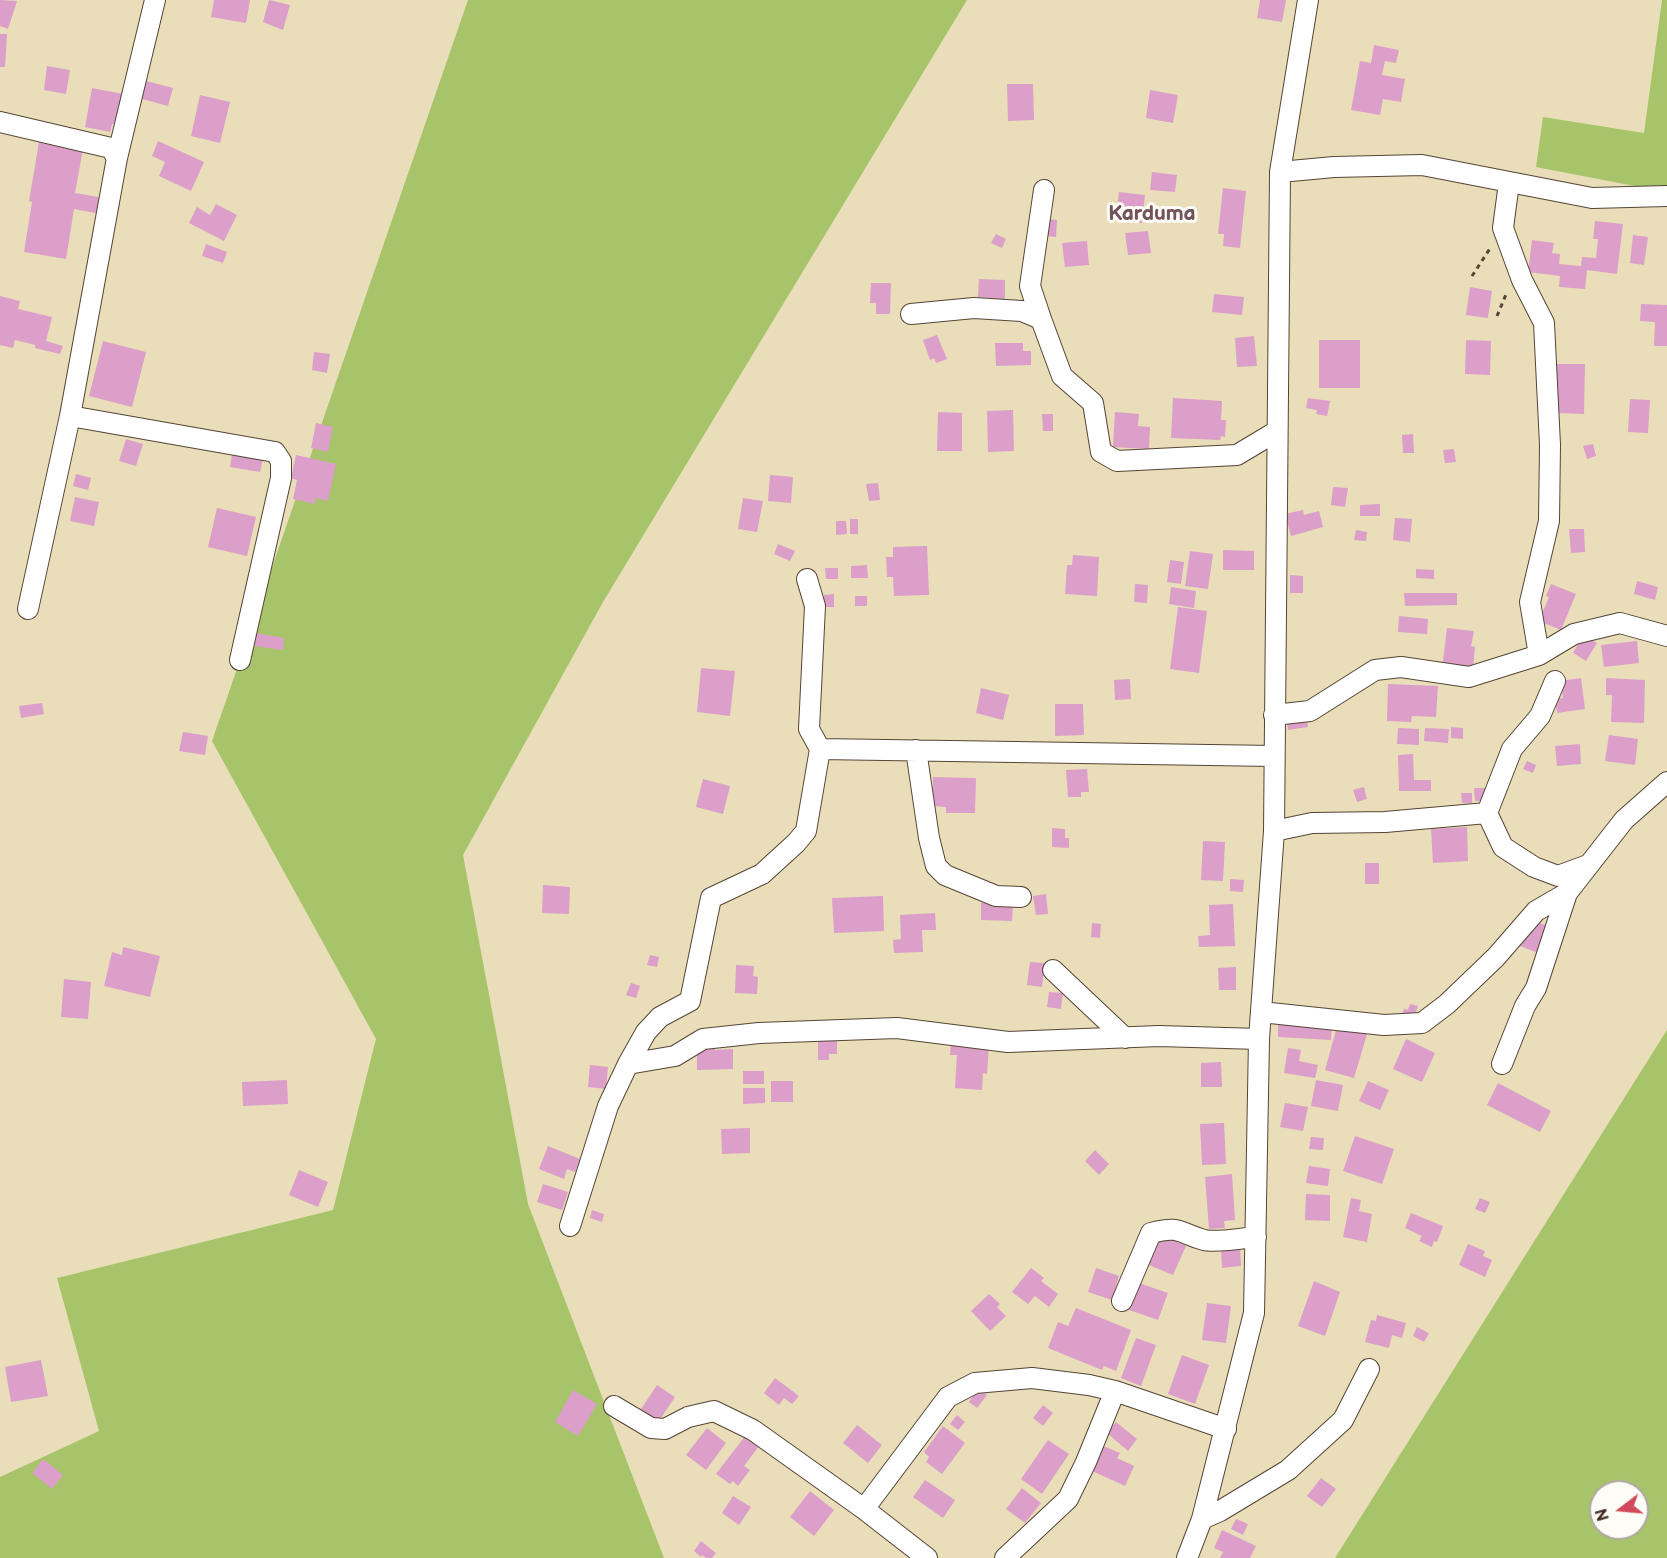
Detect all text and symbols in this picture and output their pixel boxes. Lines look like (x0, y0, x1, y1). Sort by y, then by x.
district label: Karduma (1108, 202, 1196, 228)
north arrow (1589, 1480, 1649, 1540)
text: N (1592, 1506, 1614, 1523)

